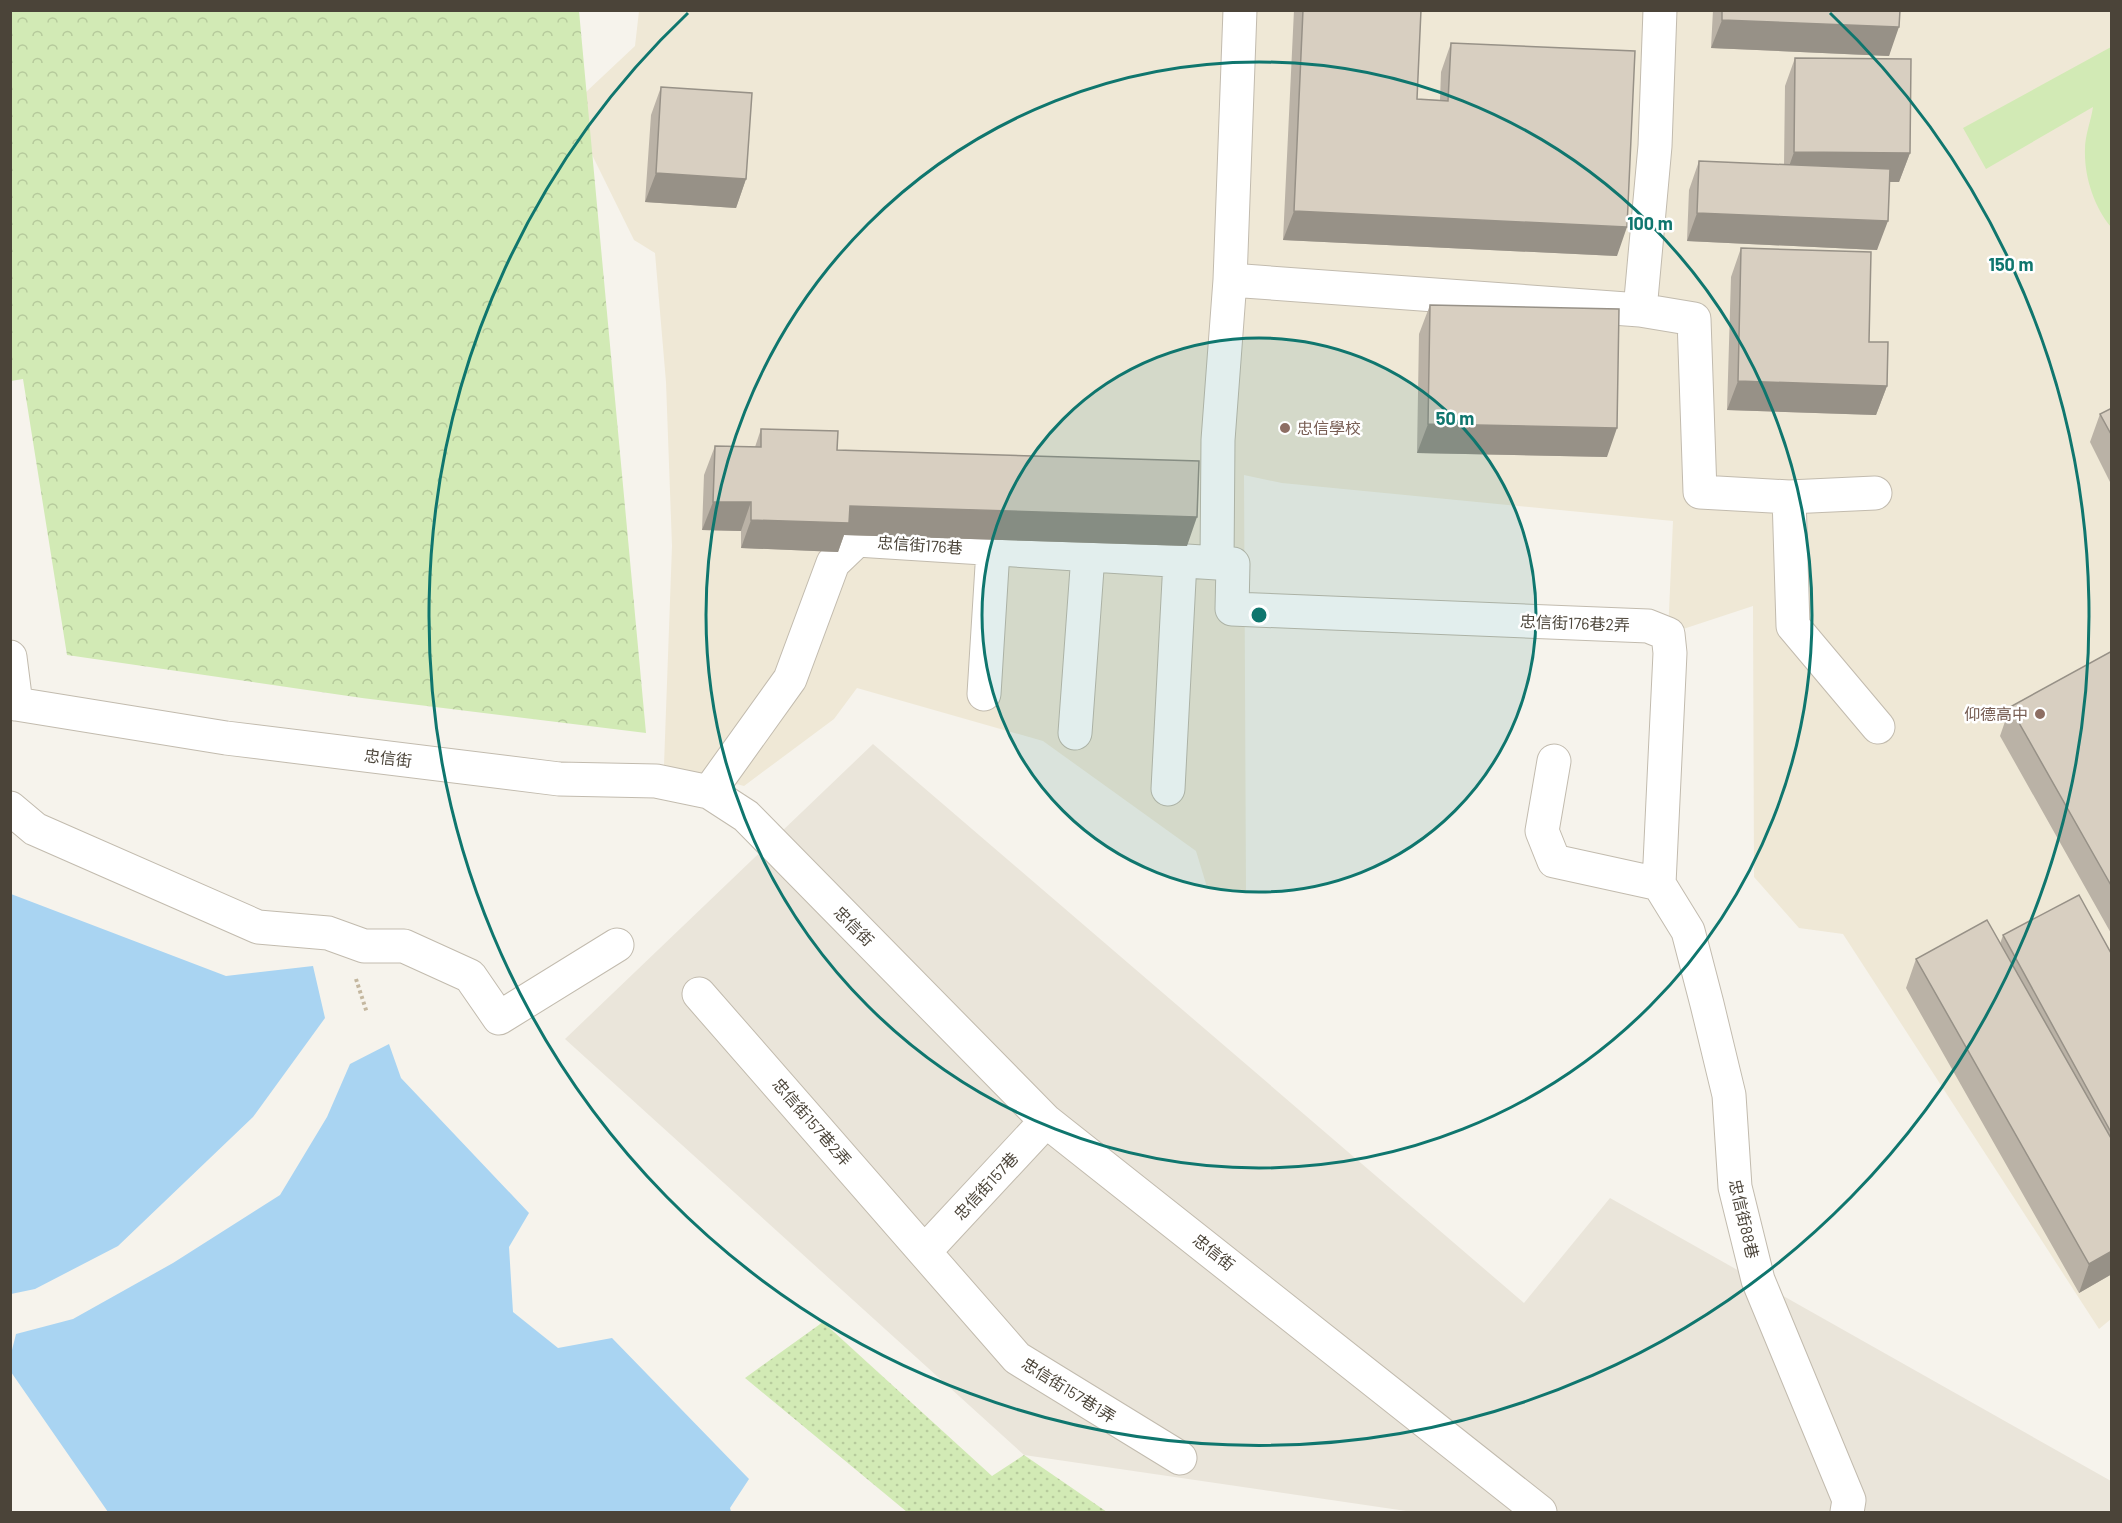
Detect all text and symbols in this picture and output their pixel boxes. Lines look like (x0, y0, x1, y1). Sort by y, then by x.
text: 100 m (1627, 212, 1673, 234)
text: 150 m (1989, 253, 2033, 275)
text: 50 m (1436, 407, 1474, 429)
place label: 忠信學校 (1297, 418, 1361, 437)
marker: 忠信學校 (1278, 421, 1292, 435)
street label: 忠信街176巷 (877, 532, 963, 557)
centre of rings (1249, 605, 1269, 625)
street label: 忠信街176巷2弄 (1520, 611, 1630, 634)
place label: 仰德高中 (1964, 704, 2028, 723)
marker: 仰德高中 (2033, 707, 2047, 721)
street label: 忠信街 (363, 745, 413, 770)
street label: 忠信街 (831, 902, 878, 949)
street label: 忠信街157巷2弄 (769, 1074, 856, 1169)
street label: 忠信街157巷 (950, 1148, 1022, 1223)
street label: 忠信街88巷 (1726, 1177, 1763, 1260)
street label: 忠信街 (1190, 1229, 1239, 1274)
street label: 忠信街157巷1弄 (1019, 1353, 1120, 1426)

